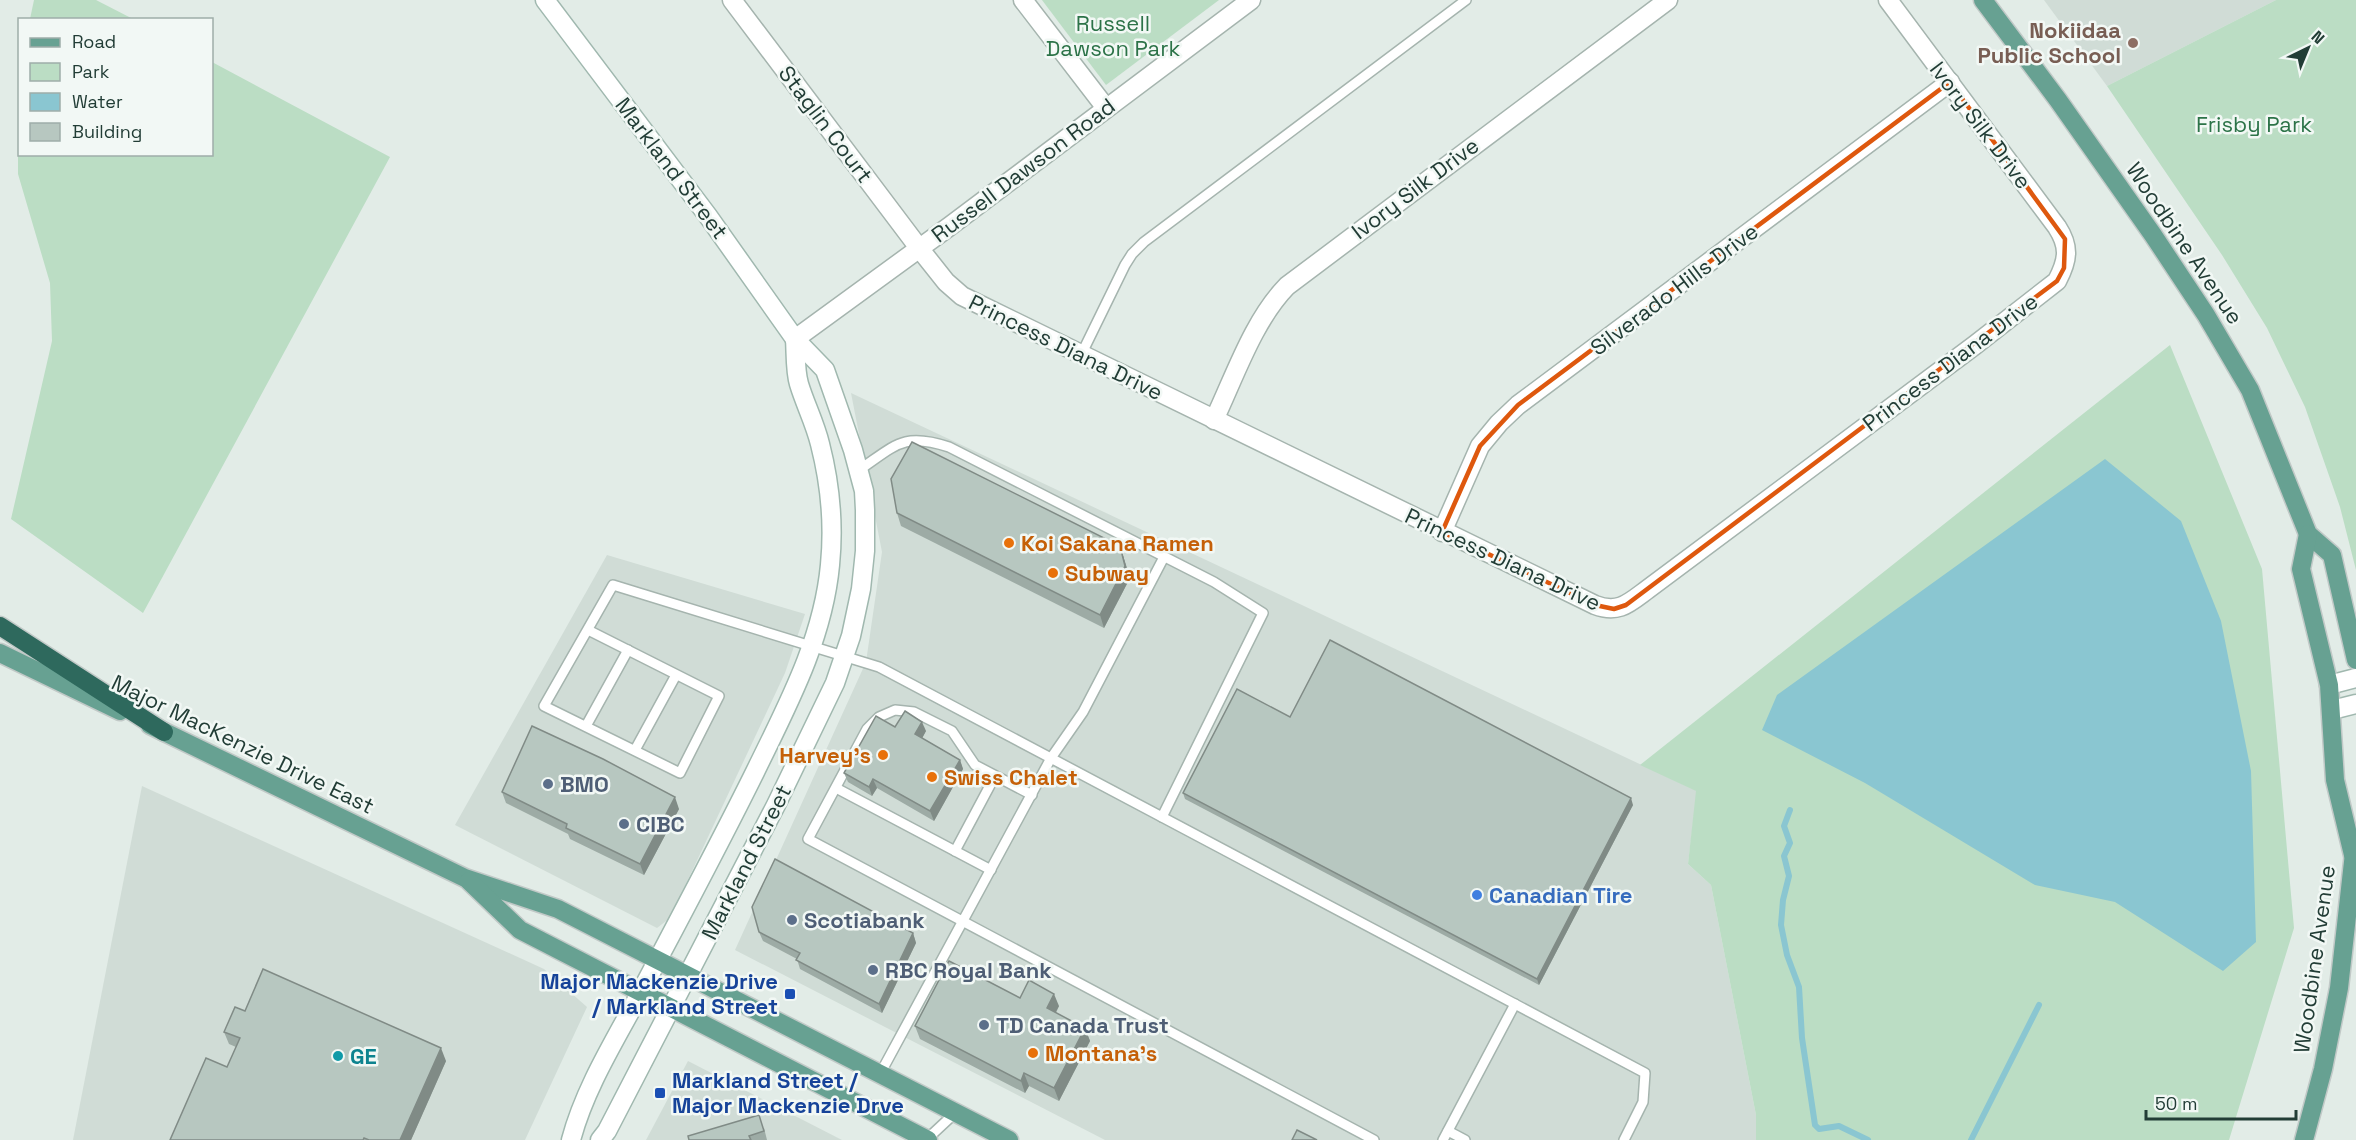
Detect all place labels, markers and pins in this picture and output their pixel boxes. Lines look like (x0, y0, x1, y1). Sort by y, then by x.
place label: Nokiidaa Public School (1977, 16, 2121, 69)
marker: Nokiidaa Public School (2126, 36, 2140, 50)
place label: Koi Sakana Ramen (1021, 529, 1214, 557)
marker: Koi Sakana Ramen (1002, 536, 1016, 550)
place label: Subway (1065, 559, 1149, 587)
marker: Subway (1046, 566, 1060, 580)
place label: Harvey's (779, 741, 871, 769)
marker: Harvey's (876, 748, 890, 762)
place label: Swiss Chalet (944, 763, 1078, 791)
place label: BMO (560, 770, 609, 798)
marker: Swiss Chalet (925, 770, 939, 784)
marker: BMO (541, 777, 555, 791)
place label: CIBC (636, 810, 685, 838)
marker: CIBC (617, 817, 631, 831)
place label: Canadian Tire (1489, 881, 1633, 909)
marker: Canadian Tire (1470, 888, 1484, 902)
place label: Scotiabank (804, 906, 925, 934)
marker: Scotiabank (785, 913, 799, 927)
place label: RBC Royal Bank (885, 956, 1052, 984)
marker: RBC Royal Bank (866, 963, 880, 977)
place label: Major Mackenzie Drive / Markland Street (540, 967, 778, 1020)
marker: Major Mackenzie Drive / Markland Street (783, 987, 797, 1001)
place label: TD Canada Trust (996, 1011, 1169, 1039)
marker: TD Canada Trust (977, 1018, 991, 1032)
place label: Montana's (1045, 1039, 1157, 1067)
place label: GE (350, 1042, 377, 1070)
marker: Montana's (1026, 1046, 1040, 1060)
marker: GE (331, 1049, 345, 1063)
place label: Markland Street / Major Mackenzie Drve (672, 1066, 904, 1119)
marker: Markland Street / Major Mackenzie Drve (653, 1086, 667, 1100)

